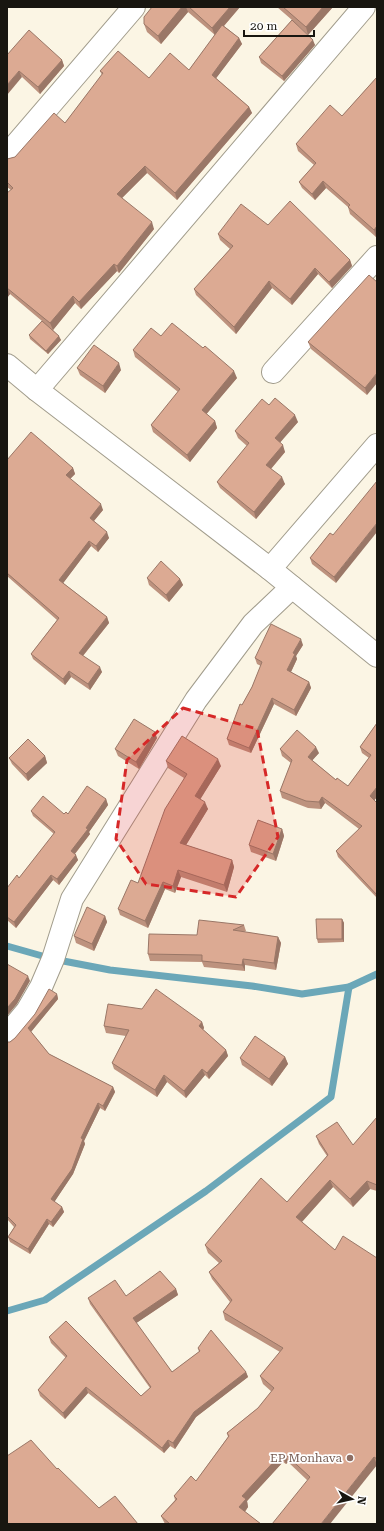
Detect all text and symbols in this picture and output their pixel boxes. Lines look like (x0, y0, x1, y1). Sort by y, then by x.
scale bar (244, 12, 314, 38)
text: 20 m (250, 19, 277, 33)
place label: EP Monhava (270, 1451, 342, 1465)
marker: EP Monhava (345, 1453, 355, 1463)
north arrow (332, 1479, 372, 1519)
text: N (354, 1495, 368, 1506)

